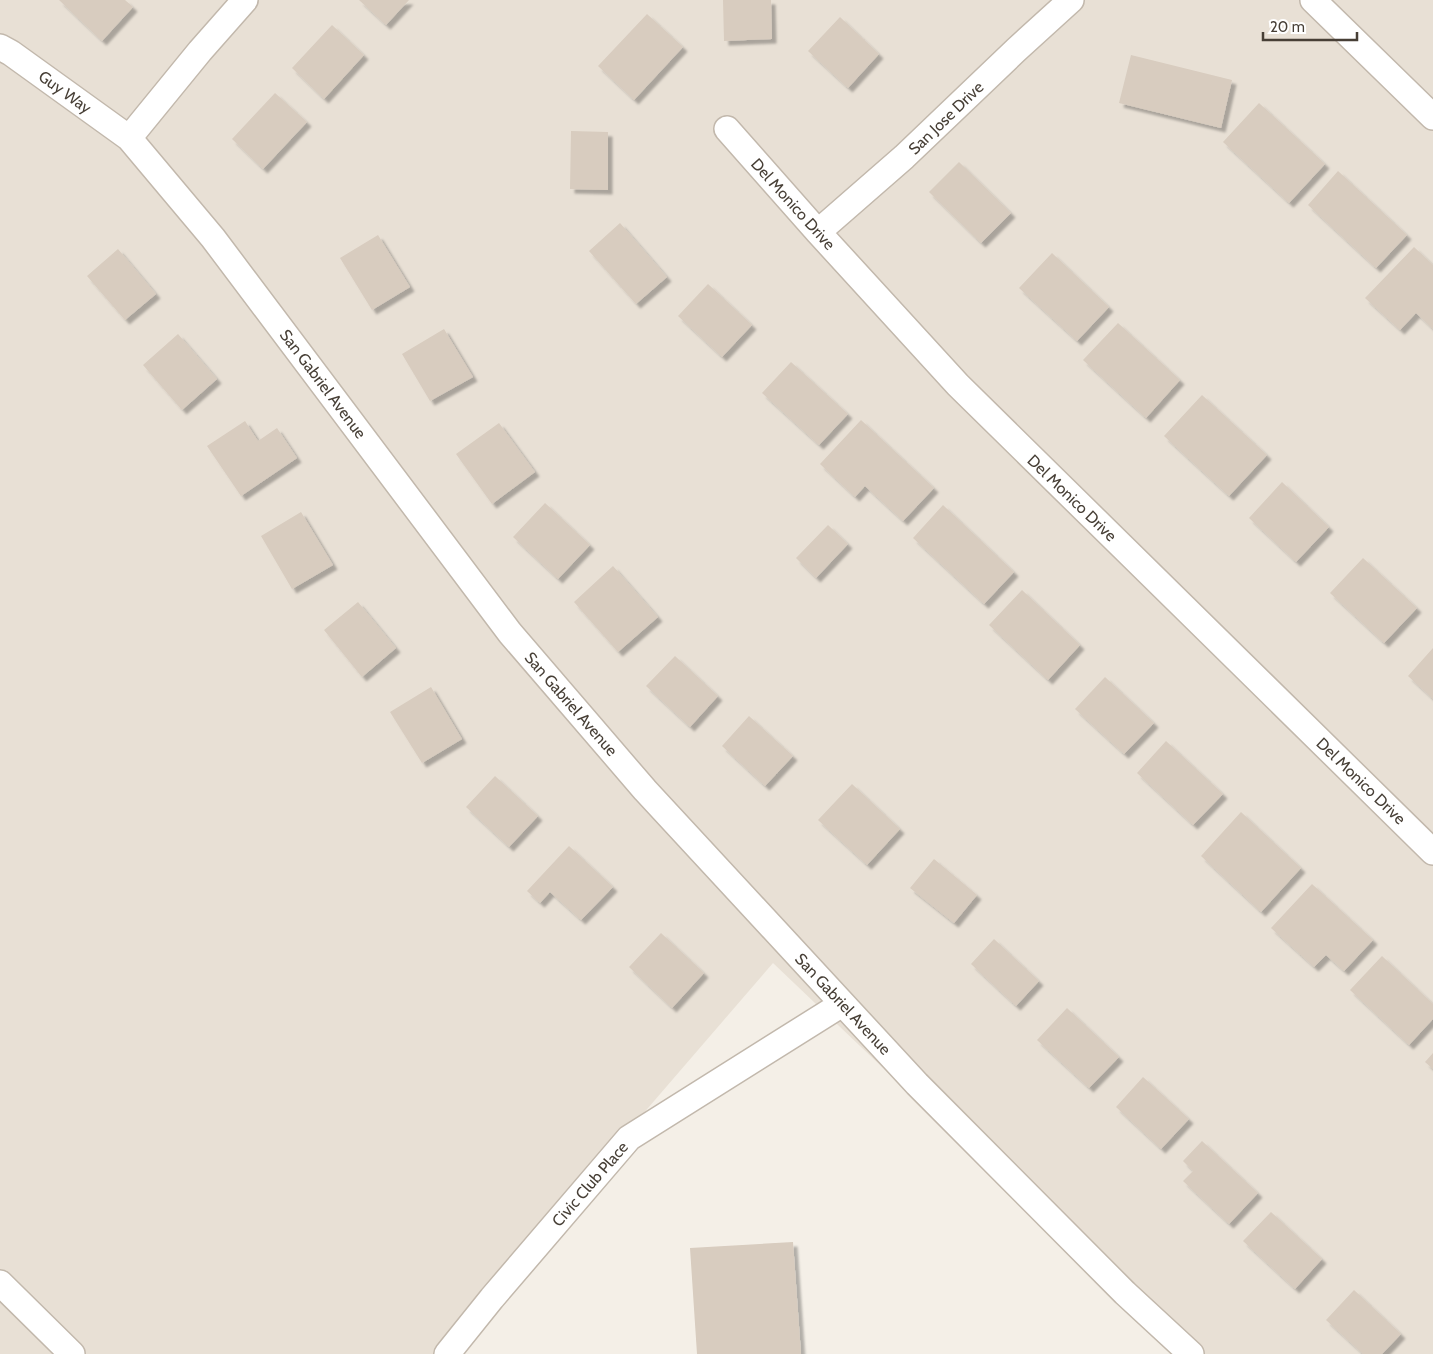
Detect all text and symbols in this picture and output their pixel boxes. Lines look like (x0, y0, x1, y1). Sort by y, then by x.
scale bar (1263, 10, 1357, 42)
text: 20 m (1270, 18, 1305, 36)
street label: Guy Way (35, 66, 95, 118)
street label: San Jose Drive (905, 78, 987, 158)
street label: Del Monico Drive (747, 154, 839, 254)
street label: San Gabriel Avenue (276, 326, 370, 442)
street label: Del Monico Drive (1024, 451, 1120, 545)
street label: San Gabriel Avenue (521, 648, 621, 760)
street label: Del Monico Drive (1313, 734, 1409, 828)
street label: San Gabriel Avenue (791, 949, 895, 1059)
street label: Civic Club Place (548, 1138, 632, 1230)

